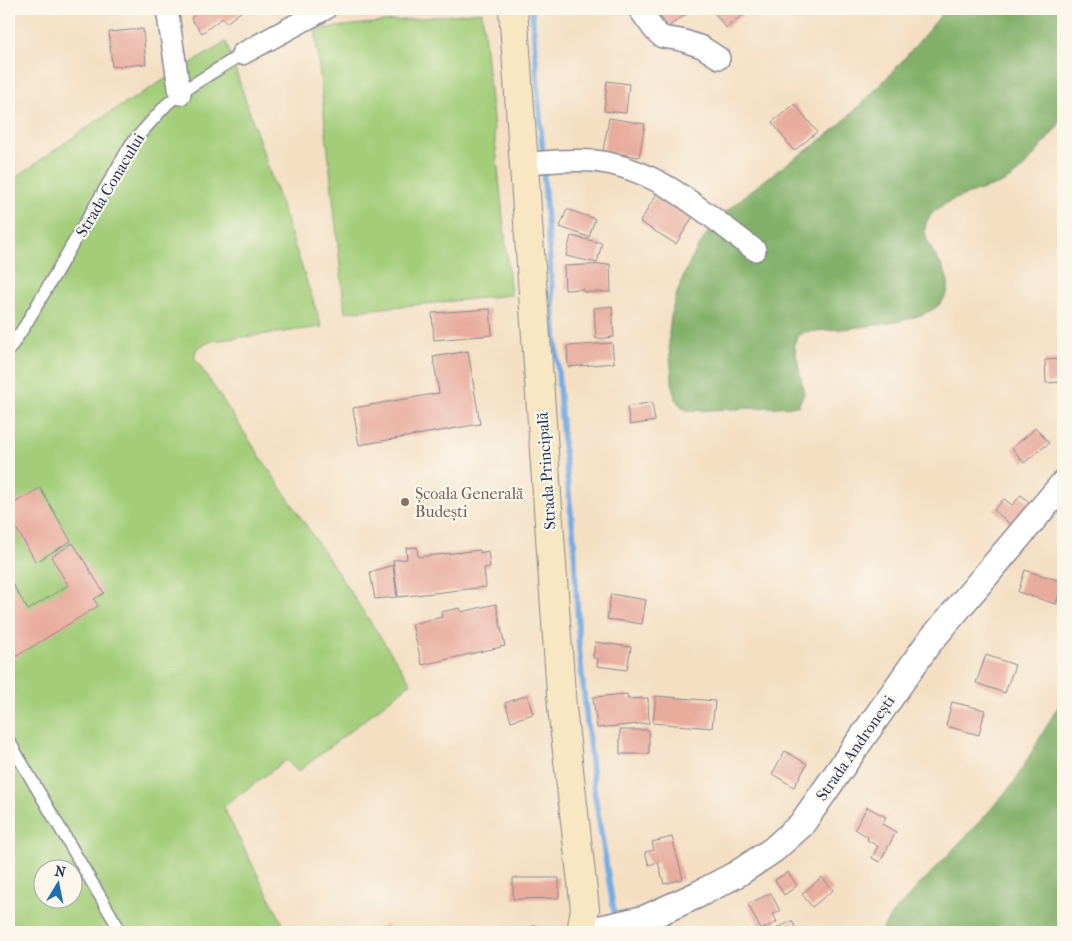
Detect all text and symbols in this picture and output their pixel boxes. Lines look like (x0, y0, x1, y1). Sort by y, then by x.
street label: Strada Conacului (72, 130, 149, 240)
street label: Strada Principală (532, 411, 560, 530)
place label: Școala Generală Budești (415, 484, 524, 521)
marker: Școala Generală Budești (399, 496, 411, 508)
street label: Strada Andronești (812, 691, 899, 804)
north arrow (32, 858, 82, 908)
text: N (53, 862, 67, 881)

